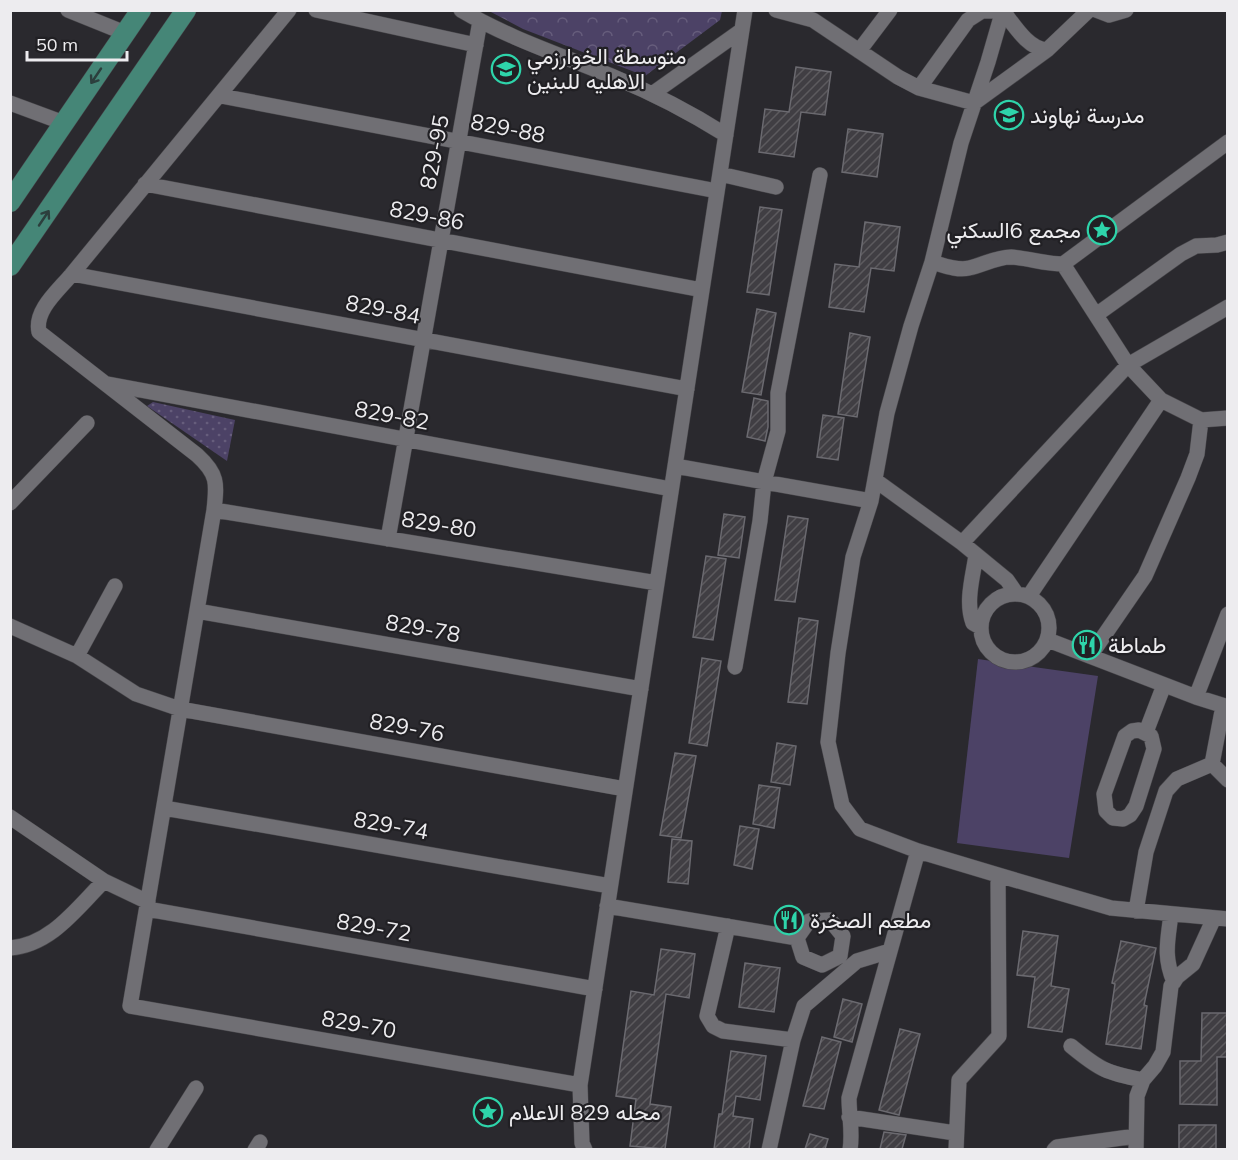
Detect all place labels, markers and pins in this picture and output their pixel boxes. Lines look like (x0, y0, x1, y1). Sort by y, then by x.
place label: متوسطة الخوارزمي الاهليه للبنين (527, 42, 687, 95)
school or university icon: متوسطة الخوارزمي الاهليه للبنين (490, 53, 522, 85)
school or university icon: مدرسة نهاوند (993, 99, 1025, 131)
place label: مدرسة نهاوند (1030, 101, 1144, 129)
place icon: مجمع 6السكني (1086, 214, 1118, 246)
place label: مجمع 6السكني (947, 216, 1081, 249)
restaurant icon: طماطة (1071, 629, 1103, 661)
place label: طماطة (1108, 631, 1166, 659)
restaurant icon: مطعم الصخرة (773, 904, 805, 936)
place label: مطعم الصخرة (810, 906, 931, 935)
place icon: محله 829 الاعلام (472, 1096, 504, 1128)
place label: محله 829 الاعلام (509, 1098, 661, 1127)

